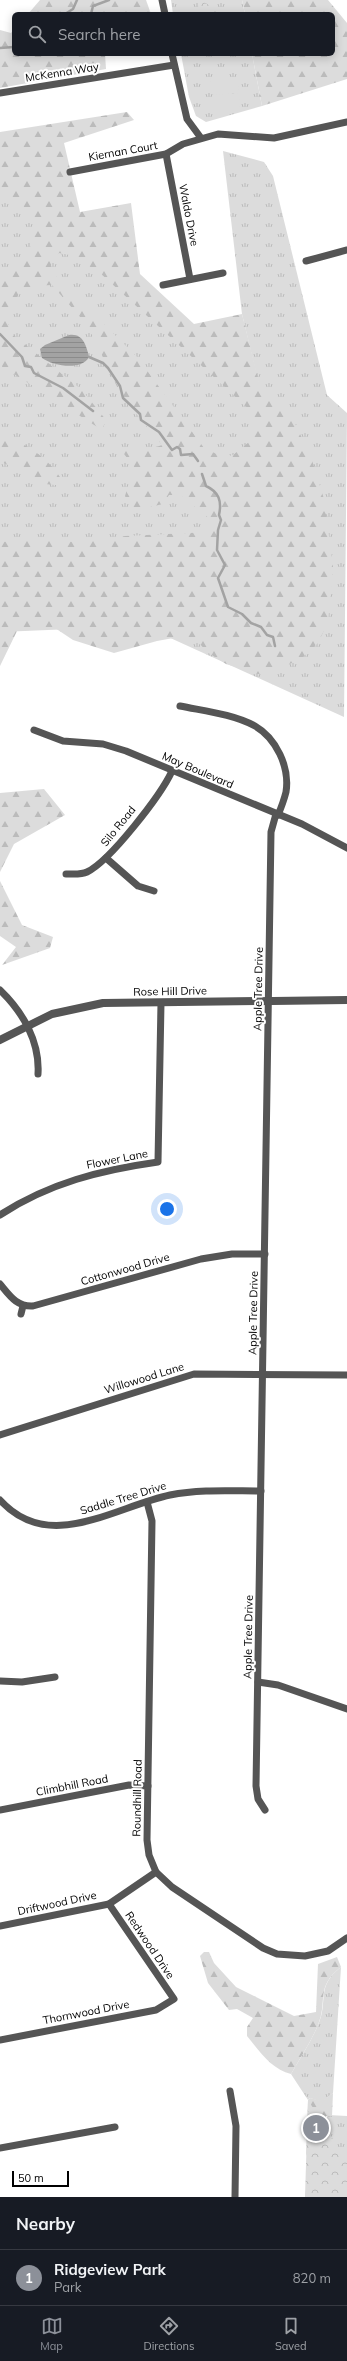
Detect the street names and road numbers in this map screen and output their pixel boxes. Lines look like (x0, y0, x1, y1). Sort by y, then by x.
street label: McKenna Way (24, 59, 100, 85)
street label: Kiernan Court (87, 138, 159, 164)
street label: Waldo Drive (176, 183, 202, 247)
street label: May Boulevard (160, 749, 236, 791)
street label: Silo Road (97, 803, 139, 849)
street label: Apple Tree Drive (250, 947, 266, 1031)
street label: Rose Hill Drive (133, 983, 207, 999)
street label: Flower Lane (85, 1146, 149, 1172)
street label: Cottonwood Drive (79, 1250, 171, 1288)
street label: Apple Tree Drive (245, 1271, 261, 1355)
street label: Willowood Lane (102, 1359, 186, 1397)
street label: Saddle Tree Drive (78, 1478, 168, 1518)
street label: Apple Tree Drive (240, 1595, 256, 1679)
street label: Roundhill Road (129, 1759, 145, 1837)
street label: Climbhill Road (35, 1771, 109, 1799)
street label: Driftwood Drive (16, 1888, 98, 1918)
street label: Redwood Drive (122, 1909, 178, 1981)
street label: Thornwood Drive (42, 1997, 130, 2027)

